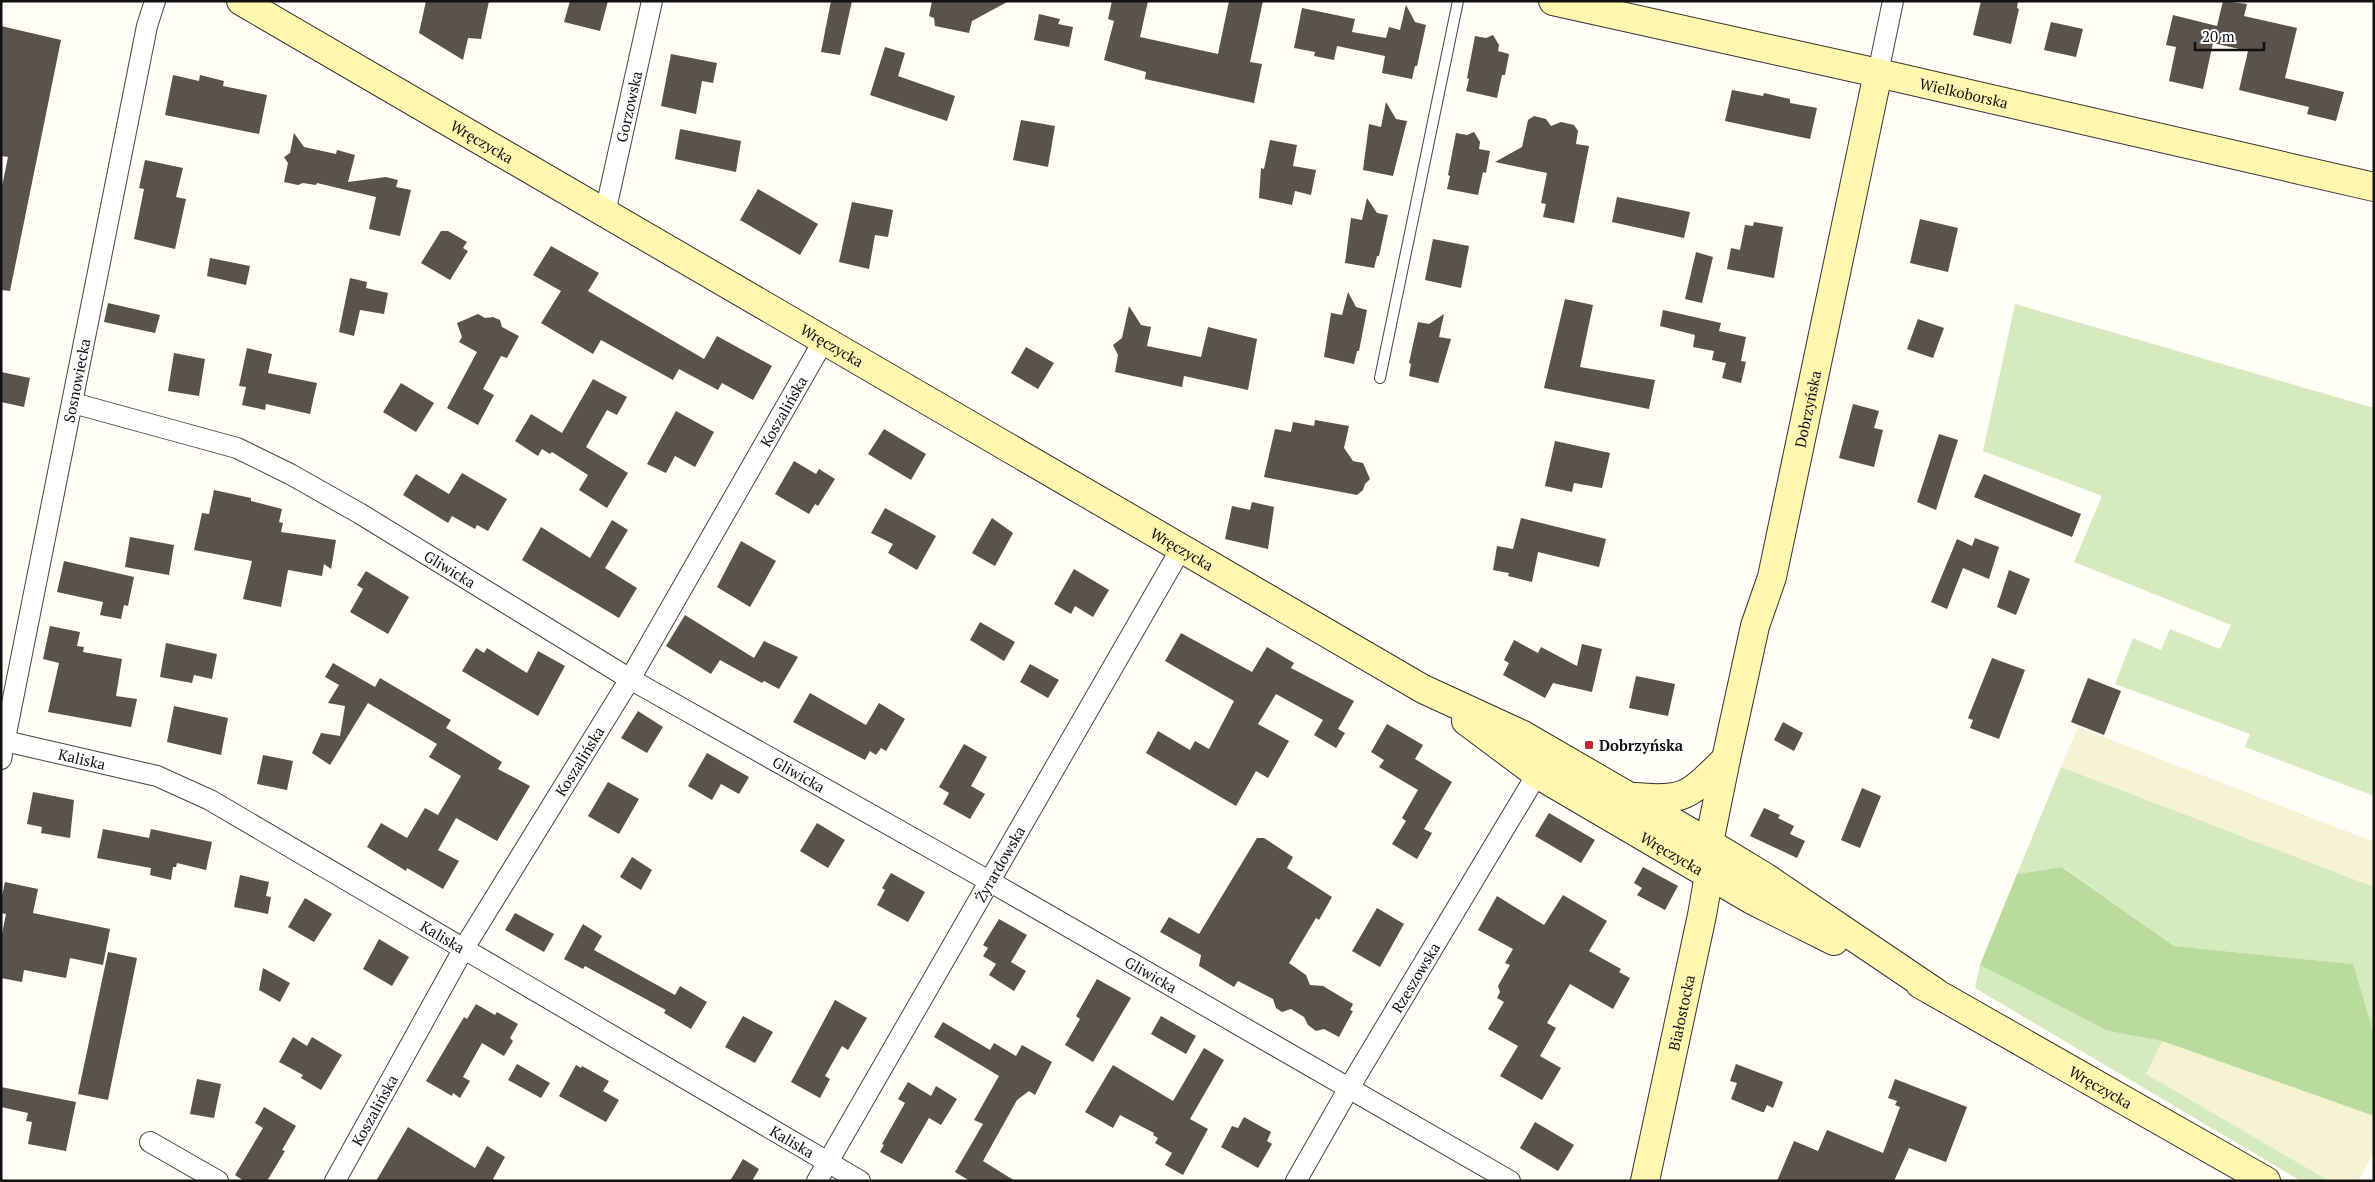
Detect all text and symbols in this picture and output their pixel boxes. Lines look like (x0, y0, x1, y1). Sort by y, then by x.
scale bar (2195, 20, 2264, 52)
text: 20 m (2202, 26, 2235, 46)
street label: Gorzowska (611, 69, 646, 144)
street label: Wielkoborska (1918, 73, 2011, 113)
street label: Wręczycka (447, 115, 518, 168)
street label: Wręczycka (797, 319, 868, 372)
street label: Sosnowiecka (58, 336, 95, 424)
street label: Dobrzyńska (1789, 368, 1825, 449)
street label: Koszalińska (755, 372, 812, 450)
street label: Wręczycka (1147, 523, 1218, 575)
street label: Gliwicka (420, 545, 480, 592)
street label: Koszalińska (550, 722, 609, 800)
place label: Dobrzyńska (1599, 735, 1684, 755)
marker: Dobrzyńska (1583, 739, 1595, 751)
street label: Kaliska (56, 744, 108, 774)
street label: Gliwicka (769, 751, 829, 797)
street label: Żyrardowska (970, 822, 1030, 905)
street label: Wręczycka (1637, 827, 1708, 880)
street label: Kaliska (417, 916, 469, 957)
street label: Rzeszowska (1387, 938, 1444, 1016)
street label: Gliwicka (1121, 951, 1181, 997)
street label: Białostocka (1663, 973, 1699, 1053)
street label: Wręczycka (2065, 1061, 2136, 1113)
street label: Koszalińska (346, 1071, 402, 1149)
street label: Kaliska (766, 1120, 818, 1162)

